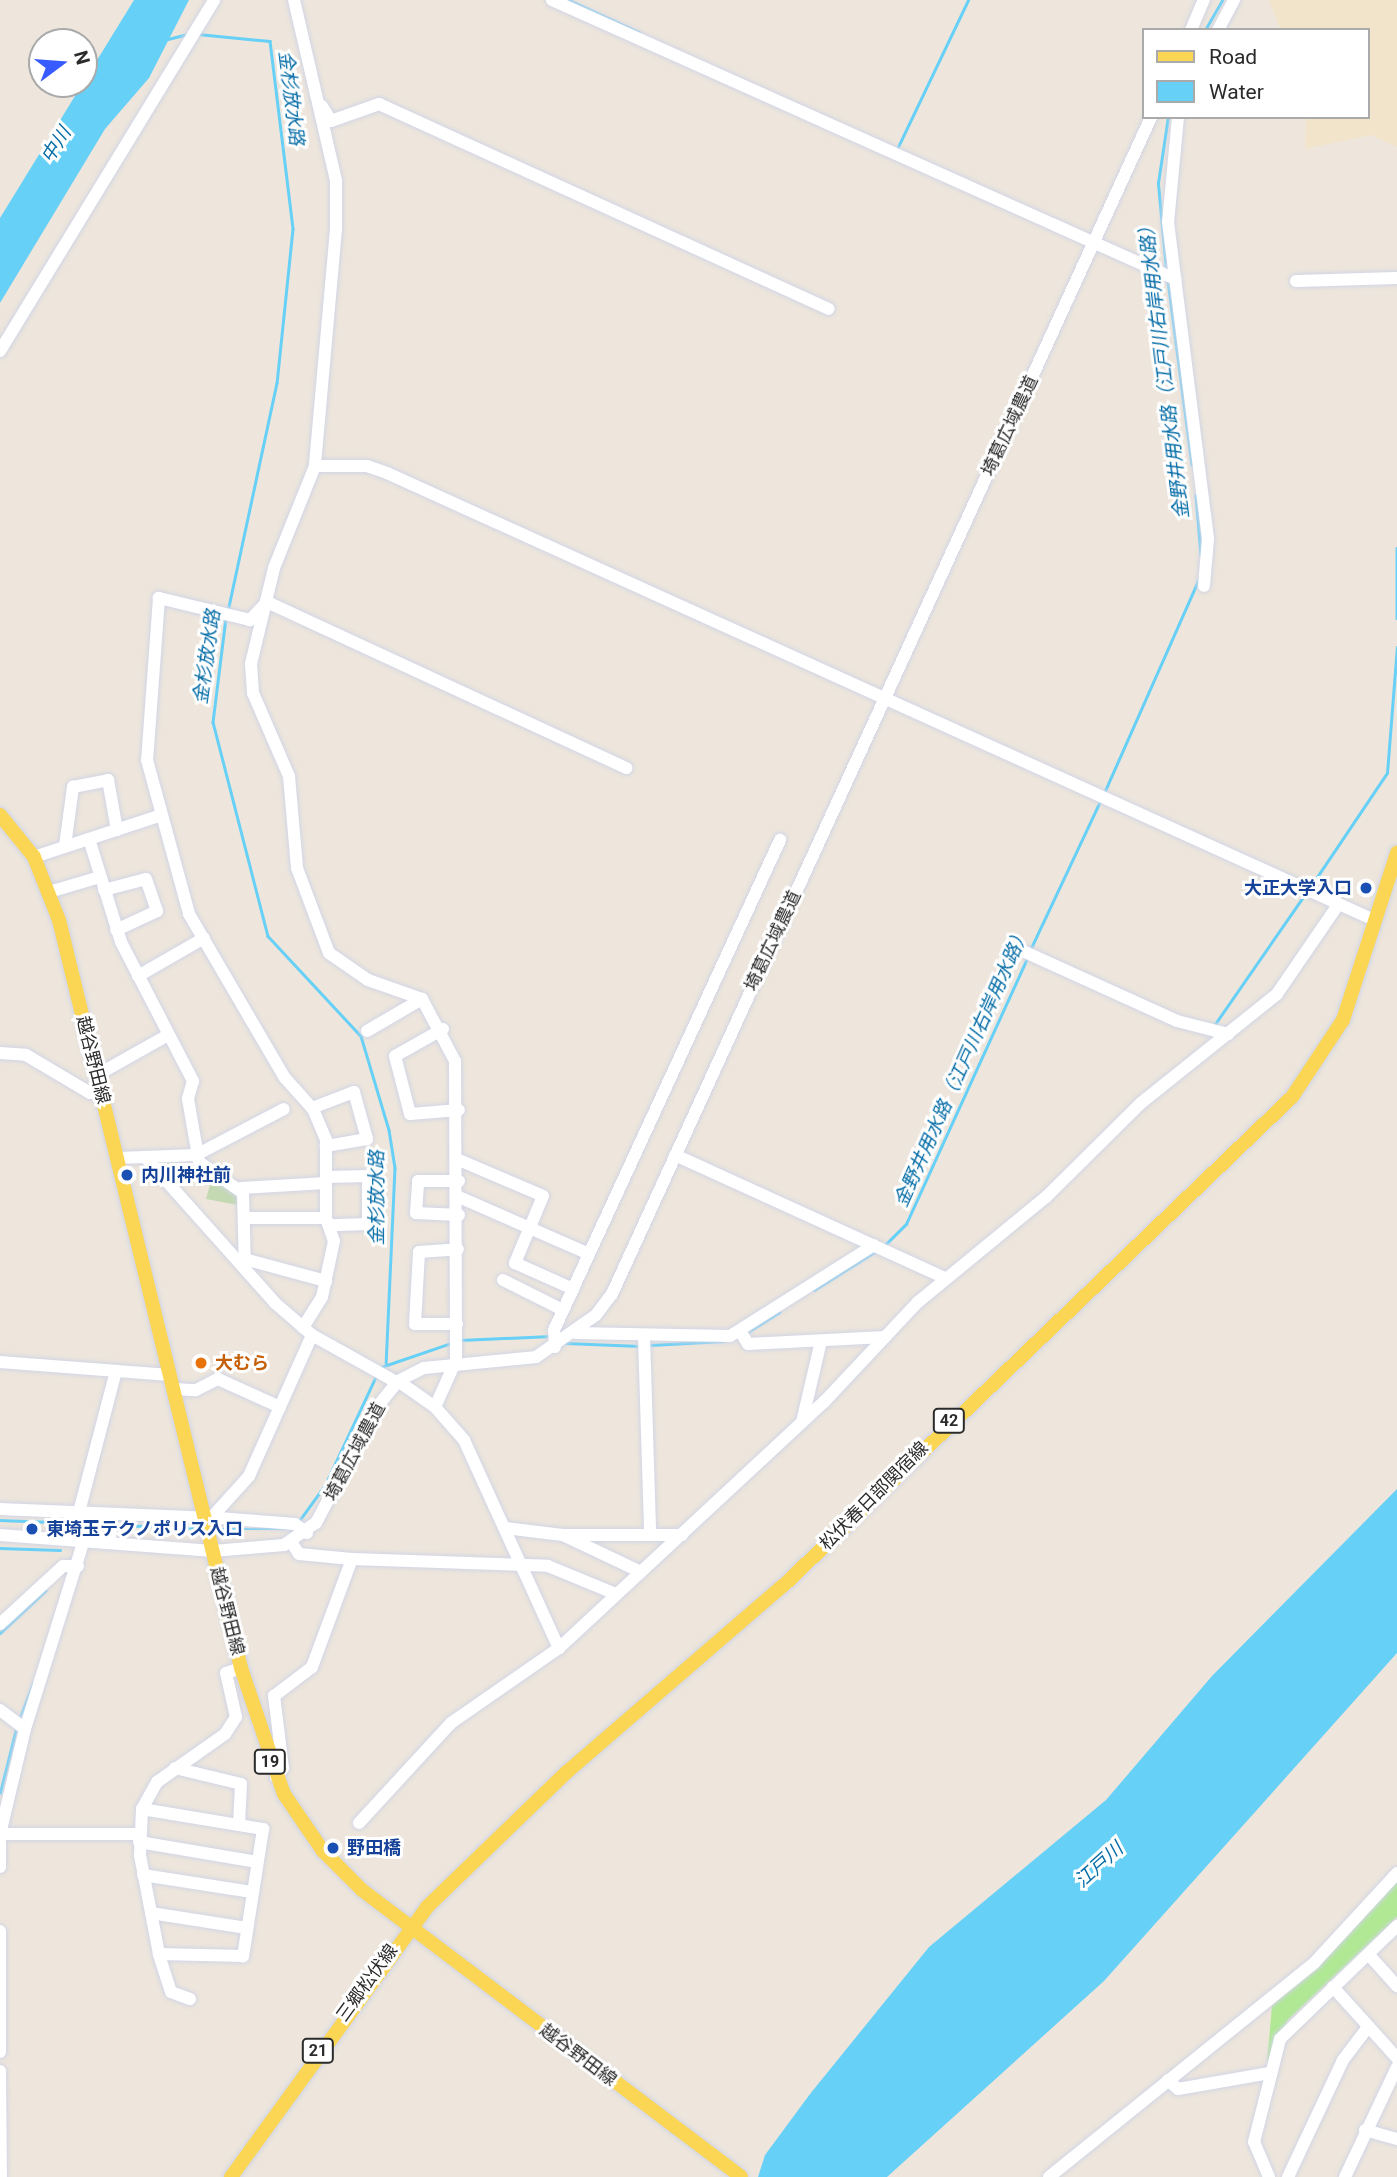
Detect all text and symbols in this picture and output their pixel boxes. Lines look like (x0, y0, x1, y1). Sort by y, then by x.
north arrow (28, 28, 98, 98)
legend (1142, 28, 1369, 119)
text: Road (1209, 45, 1257, 69)
text: N (69, 48, 95, 67)
water label: 金杉放水路 (274, 49, 308, 147)
text: Water (1209, 80, 1264, 104)
water label: 中川 (36, 123, 76, 167)
water label: 金野井用水路（江戸川右岸用水路） (1134, 216, 1194, 520)
street label: 埼葛広域農道 (977, 372, 1043, 480)
water label: 金杉放水路 (189, 608, 225, 706)
place label: 大正大学入口 (1244, 877, 1352, 899)
marker: 大正大学入口 (1358, 880, 1374, 896)
street label: 埼葛広域農道 (740, 887, 806, 995)
water label: 金野井用水路（江戸川右岸用水路） (890, 924, 1034, 1210)
street label: 越谷野田線 (72, 1014, 114, 1106)
water label: 金杉放水路 (366, 1151, 388, 1245)
place label: 内川神社前 (141, 1164, 231, 1186)
marker: 内川神社前 (119, 1167, 135, 1183)
place label: 大むら (215, 1352, 269, 1374)
marker: 大むら (193, 1355, 209, 1371)
street label: 埼葛広域農道 (320, 1399, 390, 1505)
road number: 42 (932, 1408, 967, 1434)
street label: 松伏春日部関宿線 (815, 1437, 933, 1555)
place label: 東埼玉テクノポリス入口 (46, 1518, 244, 1540)
marker: 東埼玉テクノポリス入口 (24, 1521, 40, 1537)
street label: 越谷野田線 (206, 1565, 248, 1657)
road number: 19 (252, 1750, 288, 1774)
place label: 野田橋 (347, 1837, 401, 1859)
water label: 江戸川 (1070, 1837, 1128, 1893)
marker: 野田橋 (325, 1840, 341, 1856)
street label: 三郷松伏線 (332, 1940, 402, 2026)
street label: 越谷野田線 (536, 2019, 620, 2091)
road number: 21 (300, 2038, 336, 2064)

